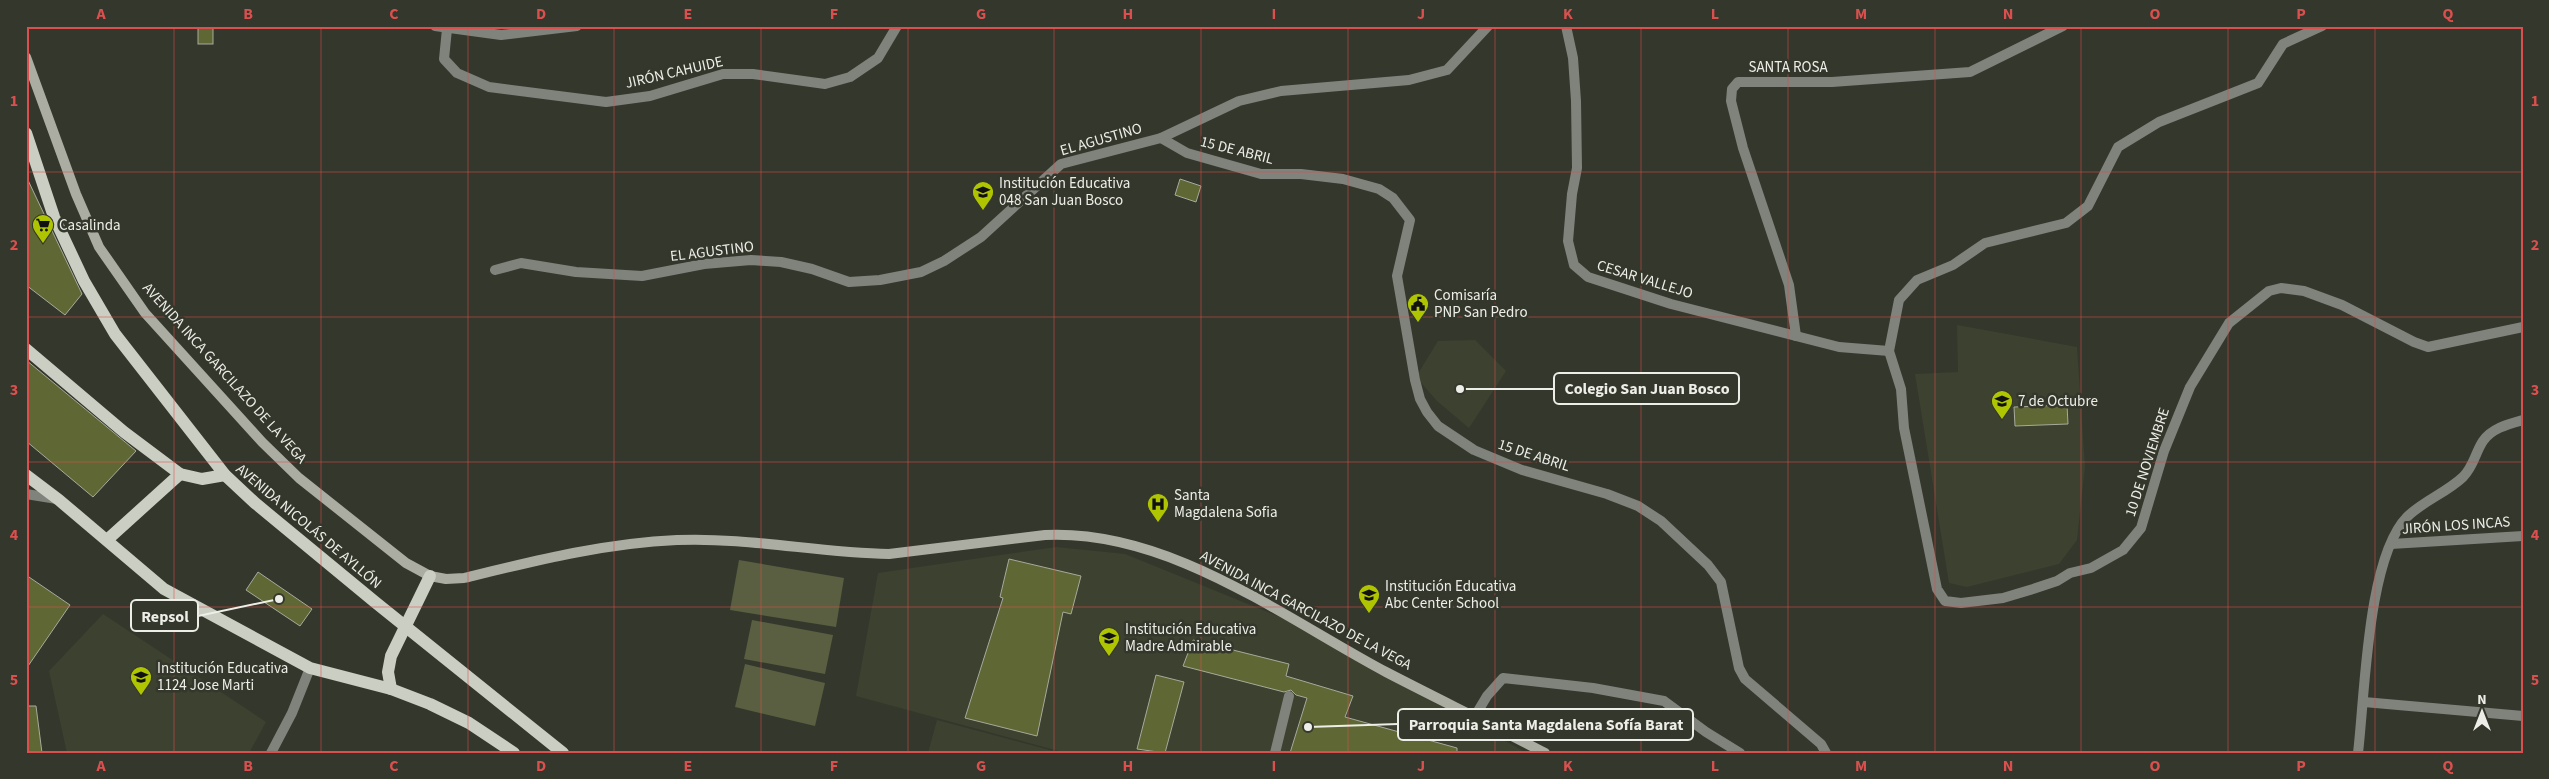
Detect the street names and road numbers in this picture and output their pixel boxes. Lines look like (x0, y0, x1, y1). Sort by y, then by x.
street label: JIRÓN CAHUIDE (623, 51, 725, 94)
street label: SANTA ROSA (1748, 57, 1828, 78)
street label: EL AGUSTINO (1058, 118, 1145, 161)
street label: 15 DE ABRIL (1198, 131, 1276, 170)
street label: EL AGUSTINO (669, 236, 755, 267)
street label: CESAR VALLEJO (1594, 255, 1696, 304)
street label: AVENIDA INCA GARCILAZO DE LA VEGA (138, 278, 312, 469)
street label: 10 DE NOVIEMBRE (2120, 405, 2175, 519)
street label: 15 DE ABRIL (1495, 434, 1573, 477)
street label: AVENIDA NICOLÁS DE AYLLÓN (231, 459, 386, 594)
street label: JIRÓN LOS INCAS (2401, 511, 2511, 540)
street label: AVENIDA INCA GARCILAZO DE LA VEGA (1196, 546, 1416, 676)

